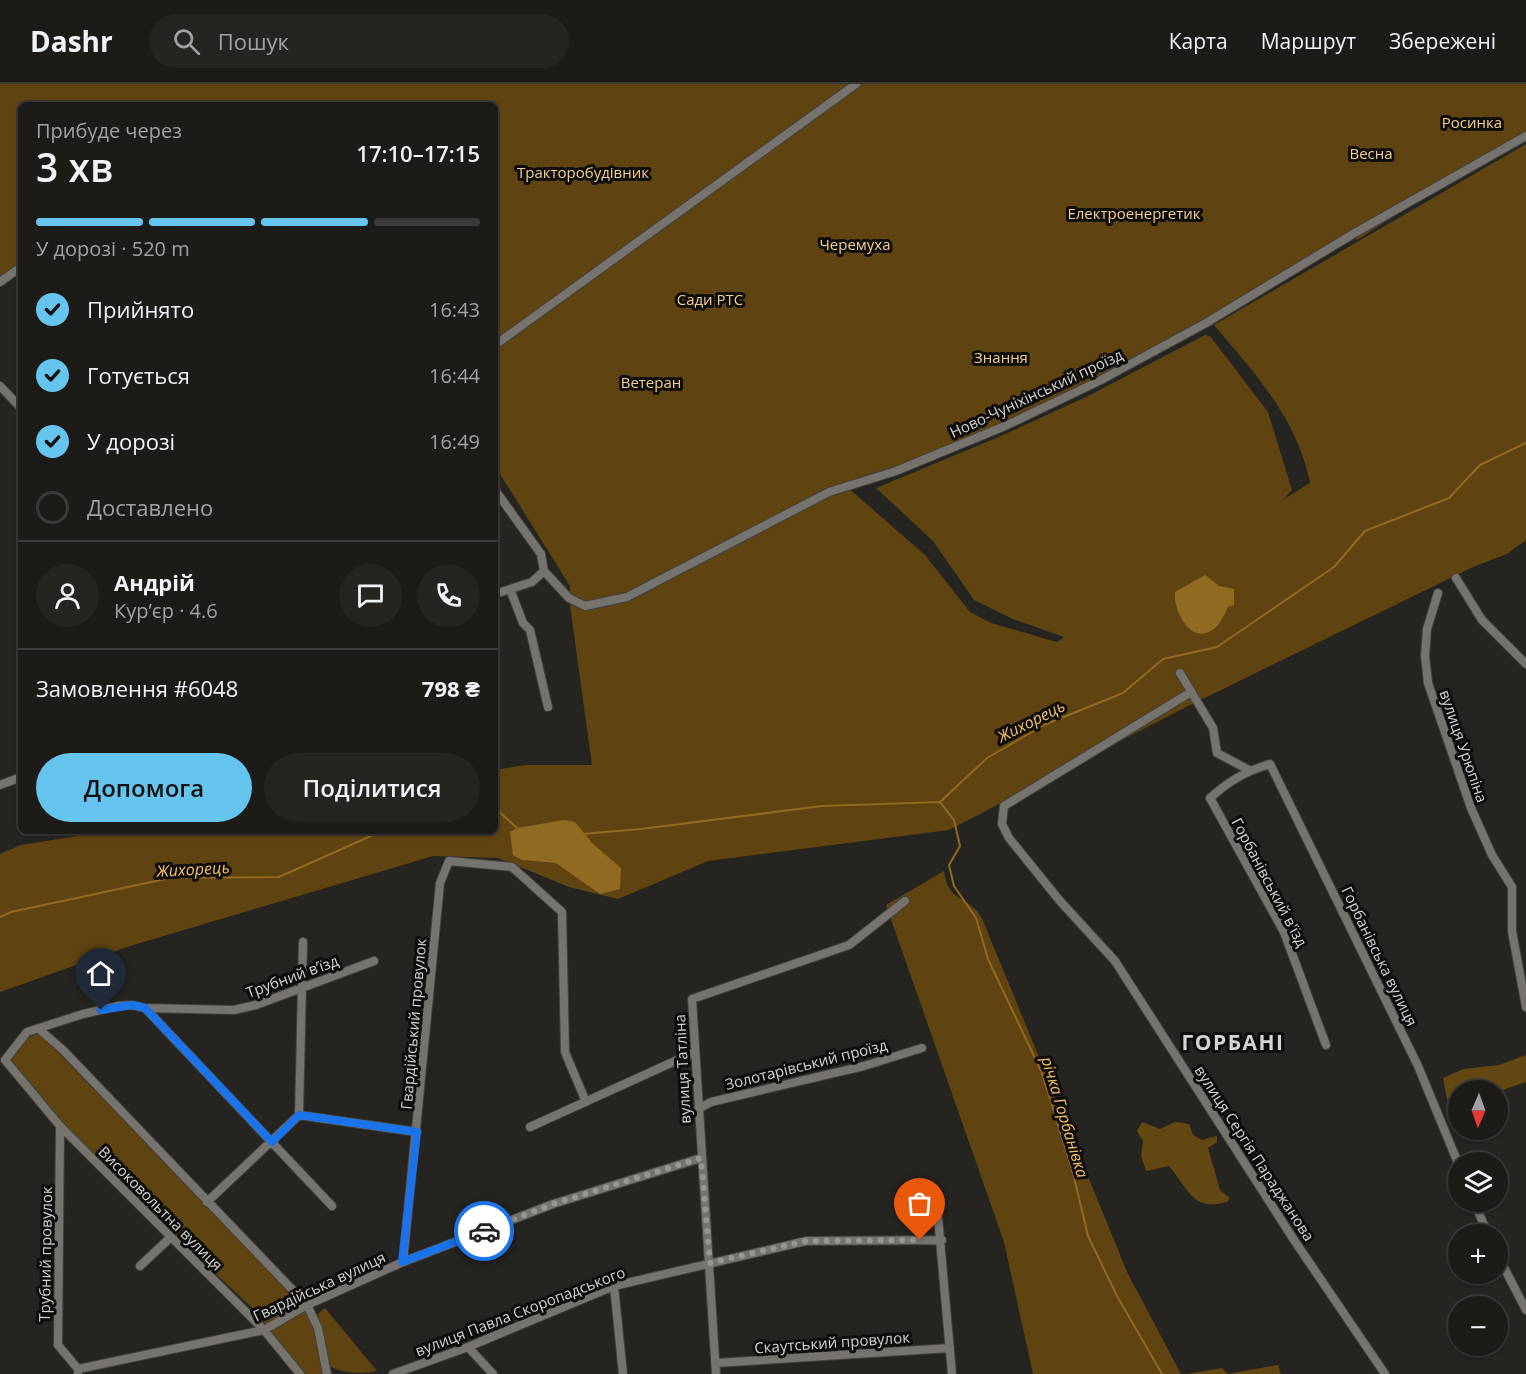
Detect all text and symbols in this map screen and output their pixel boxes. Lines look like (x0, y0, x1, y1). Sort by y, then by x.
search box (149, 14, 569, 68)
text: Dashr (30, 22, 113, 60)
icon: search (170, 25, 203, 58)
text: Пошук (218, 26, 289, 56)
text: Карта (1169, 27, 1228, 55)
text: Маршрут (1261, 27, 1356, 55)
text: Збережені (1389, 27, 1496, 55)
park label: Росинка (1442, 112, 1502, 132)
text: Прибуде через (36, 117, 182, 144)
text: 17:10–17:15 (356, 138, 480, 168)
text: 3 хв (36, 140, 113, 193)
park label: Весна (1349, 143, 1393, 163)
park label: Тракторобудівник (517, 162, 649, 182)
park label: Електроенергетик (1067, 203, 1201, 223)
park label: Черемуха (819, 234, 891, 254)
text: У дорозі · 520 m (36, 235, 190, 262)
park label: Сади РТС (677, 289, 743, 309)
icon: check (36, 293, 69, 326)
text: Прийнято (87, 294, 194, 324)
text: 16:43 (429, 296, 480, 323)
street label: Ново-Чуніхінський проїзд (946, 344, 1126, 442)
park label: Знання (974, 347, 1028, 367)
icon: check (36, 359, 69, 392)
text: Готується (87, 360, 190, 390)
text: 16:44 (429, 362, 480, 389)
park label: Ветеран (621, 372, 681, 392)
icon: check (36, 425, 69, 458)
text: У дорозі (87, 426, 175, 456)
text: 16:49 (429, 428, 480, 455)
text: Доставлено (87, 492, 213, 522)
button: person (36, 564, 99, 627)
button: chat (339, 564, 402, 627)
button: phone (417, 564, 480, 627)
text: Андрій (114, 567, 195, 597)
text: Кур’єр · 4.6 (114, 597, 218, 624)
text: Замовлення #6048 (36, 673, 238, 703)
text: 798 ₴ (422, 673, 480, 703)
street label: вулиця Урюпіна (1435, 687, 1493, 805)
water label: Жихорець (992, 695, 1069, 748)
button: Допомога (36, 753, 252, 822)
button: Поділитися (264, 753, 480, 822)
street label: Горбанівський в'їзд (1227, 814, 1313, 950)
water label: Жихорець (155, 856, 230, 882)
street label: Горбанівська вулиця (1337, 883, 1423, 1029)
street label: Гвардійський провулок (396, 937, 430, 1110)
pin (75, 948, 126, 1010)
street label: Трубний в’їзд (243, 950, 341, 1002)
icon: home (84, 957, 117, 990)
street label: вулиця Татліна (669, 1014, 695, 1124)
district label: ГОРБАНІ (1181, 1028, 1285, 1056)
street label: Золотарівський проїзд (723, 1034, 889, 1094)
water label: річка Горбанівка (1036, 1053, 1094, 1180)
street label: вулиця Сергія Параджанова (1191, 1061, 1319, 1245)
north arrow (1448, 1080, 1508, 1140)
map controls (1448, 1080, 1508, 1356)
street label: Високовольтна вулиця (95, 1142, 227, 1274)
button: layers (1448, 1152, 1508, 1212)
pin (894, 1178, 945, 1240)
street label: Трубний провулок (34, 1186, 56, 1322)
icon: bag (903, 1187, 936, 1220)
courier (454, 1201, 514, 1261)
icon: car (468, 1215, 501, 1248)
button: + (1448, 1224, 1508, 1284)
street label: Гвардійська вулиця (250, 1247, 388, 1325)
street label: вулиця Павла Скоропадського (412, 1262, 628, 1360)
button: − (1448, 1296, 1508, 1356)
street label: Скаутський провулок (754, 1327, 911, 1357)

